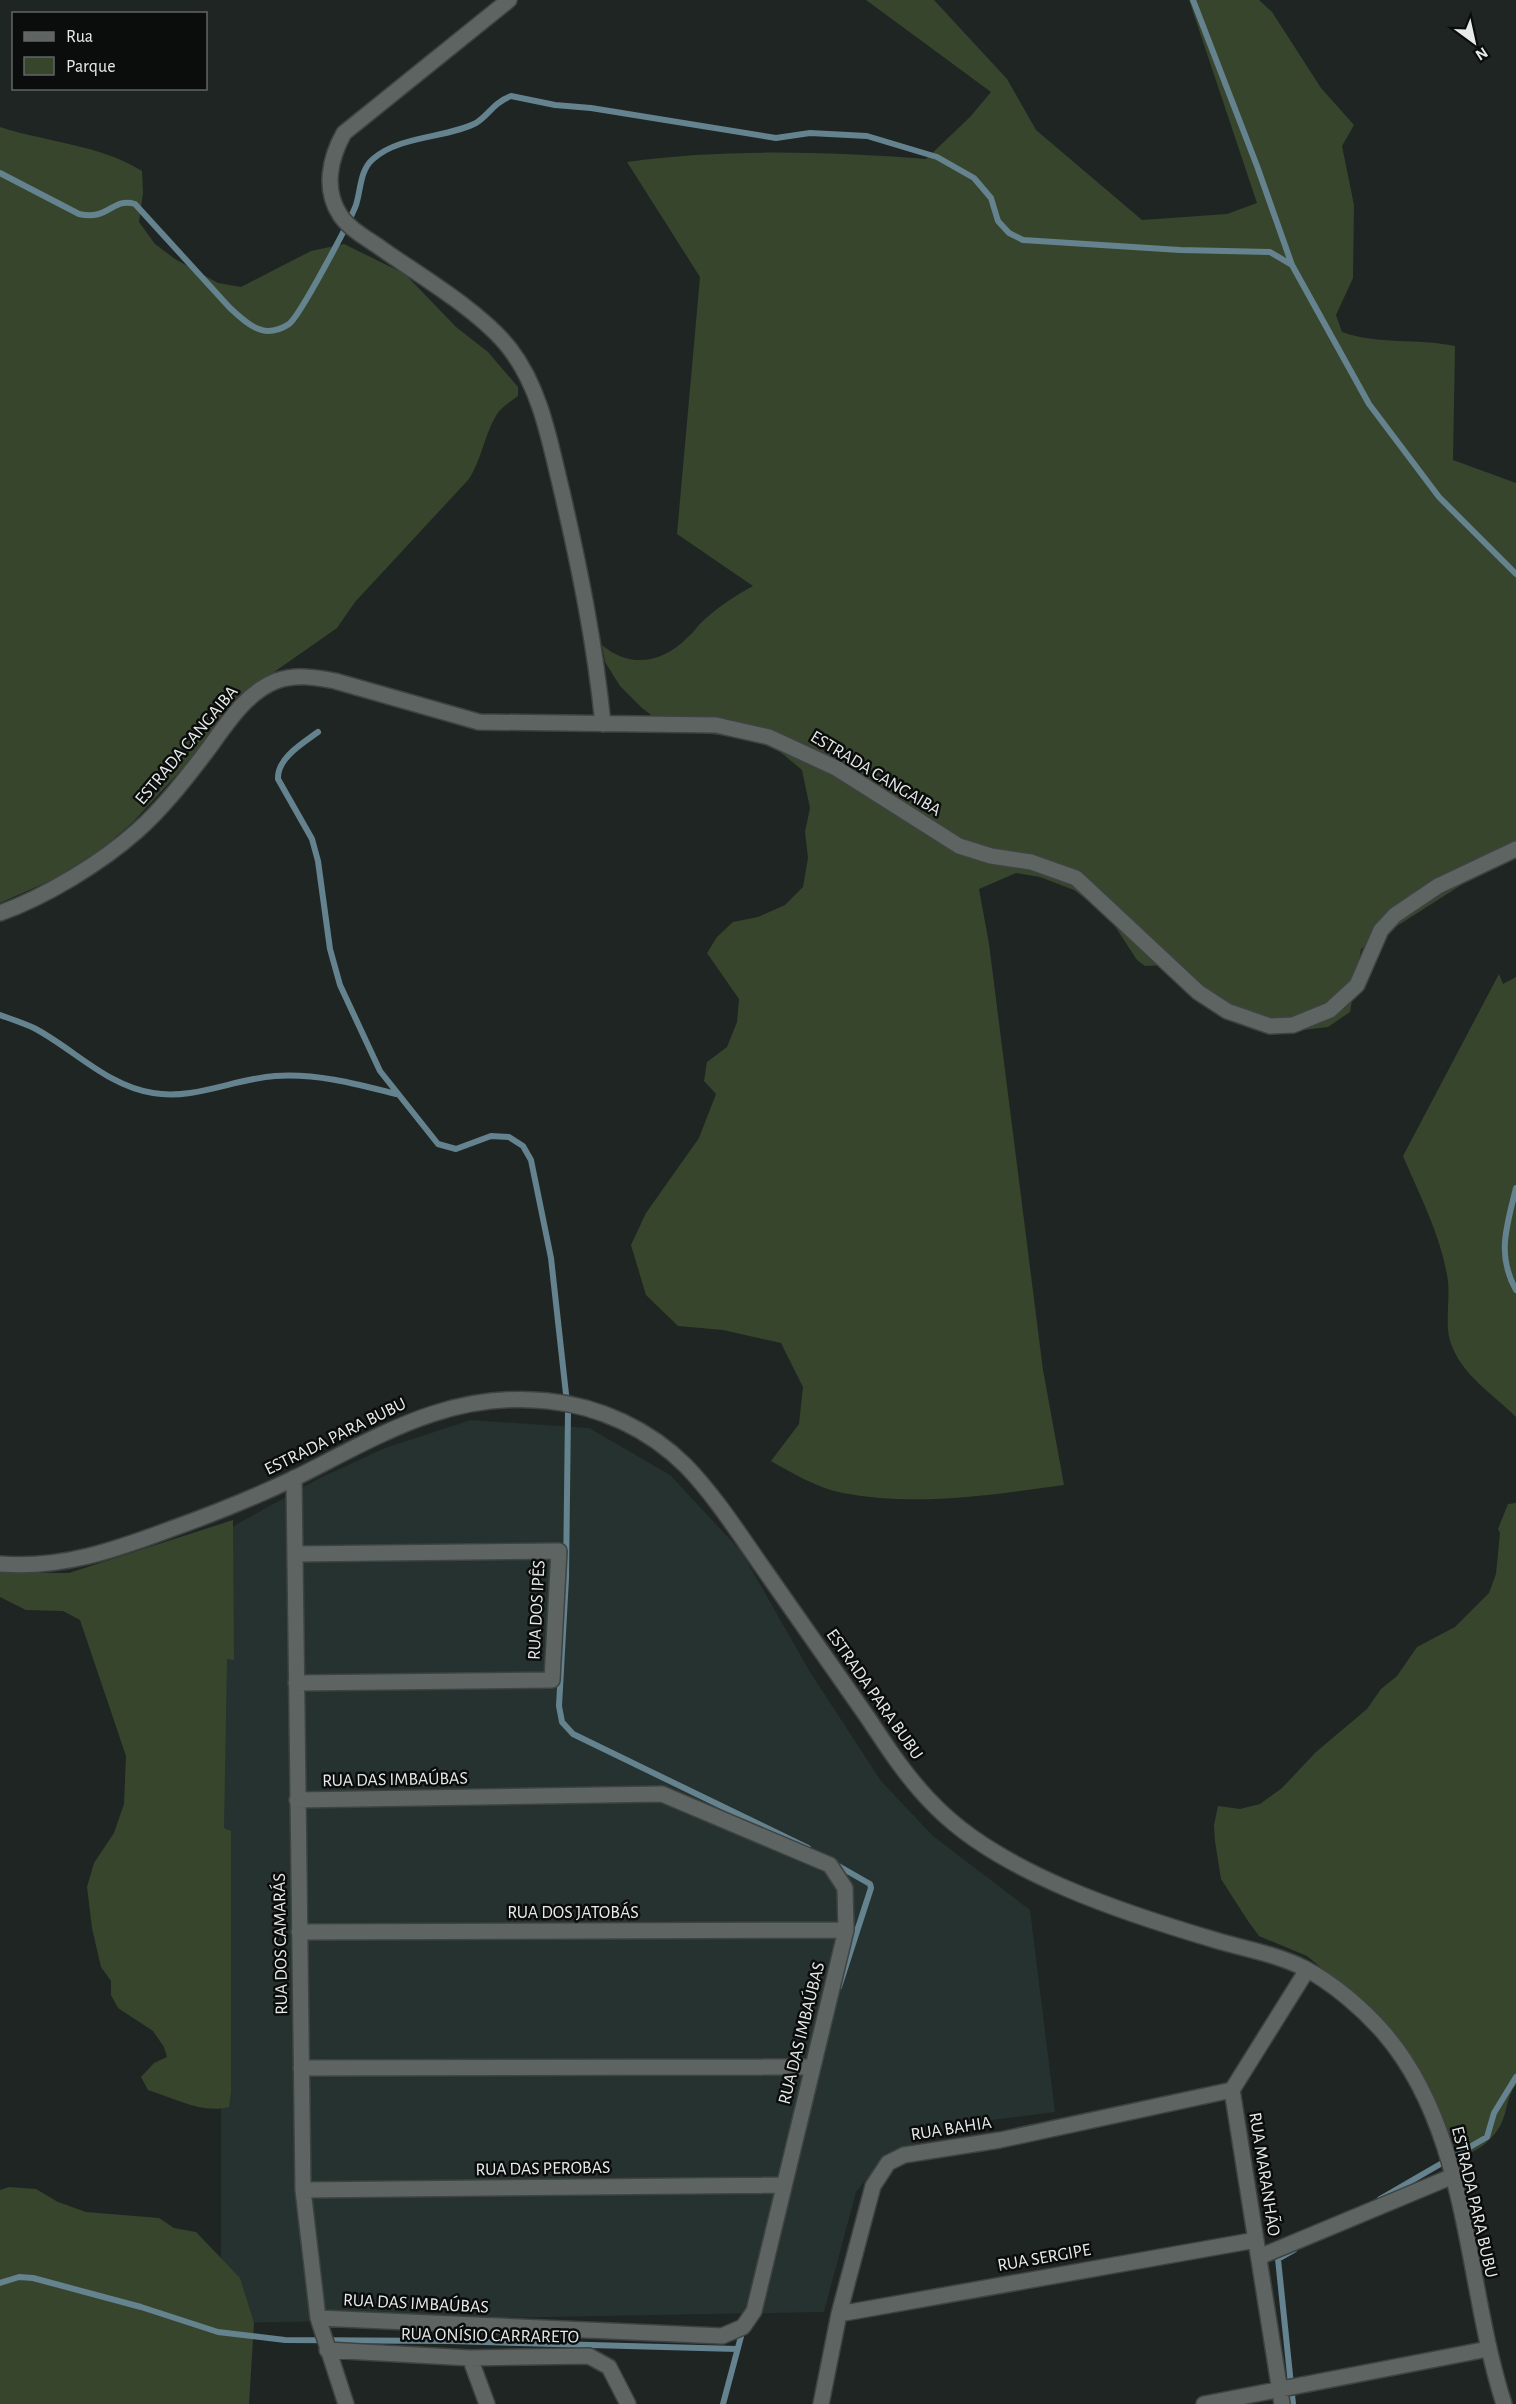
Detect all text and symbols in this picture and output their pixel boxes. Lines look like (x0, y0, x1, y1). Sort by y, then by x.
legend (12, 12, 207, 90)
north arrow (1444, 12, 1504, 72)
text: Rua (66, 28, 93, 46)
text: N (1473, 44, 1491, 63)
text: Parque (66, 58, 115, 76)
street label: ESTRADA CANGAIBA (132, 682, 242, 808)
street label: ESTRADA CANGAIBA (807, 728, 944, 820)
street label: ESTRADA PARA BUBU (262, 1395, 409, 1479)
street label: RUA DOS IPÊS (522, 1560, 549, 1660)
street label: ESTRADA PARA BUBU (822, 1626, 926, 1763)
street label: RUA DAS IMBAÚBAS (322, 1767, 468, 1790)
street label: RUA DOS CAMARÁS (268, 1873, 291, 2015)
street label: RUA DOS JATOBÁS (507, 1901, 639, 1922)
street label: RUA DAS IMBAÚBAS (773, 1960, 828, 2106)
street label: RUA MARANHÃO (1245, 2110, 1286, 2237)
street label: RUA BAHIA (909, 2114, 993, 2144)
street label: ESTRADA PARA BUBU (1448, 2125, 1500, 2280)
street label: RUA DAS PEROBAS (475, 2159, 611, 2179)
street label: RUA SERGIPE (996, 2241, 1093, 2275)
street label: RUA DAS IMBAÚBAS (343, 2288, 489, 2317)
street label: RUA ONÍSIO CARRARETO (401, 2322, 579, 2347)

